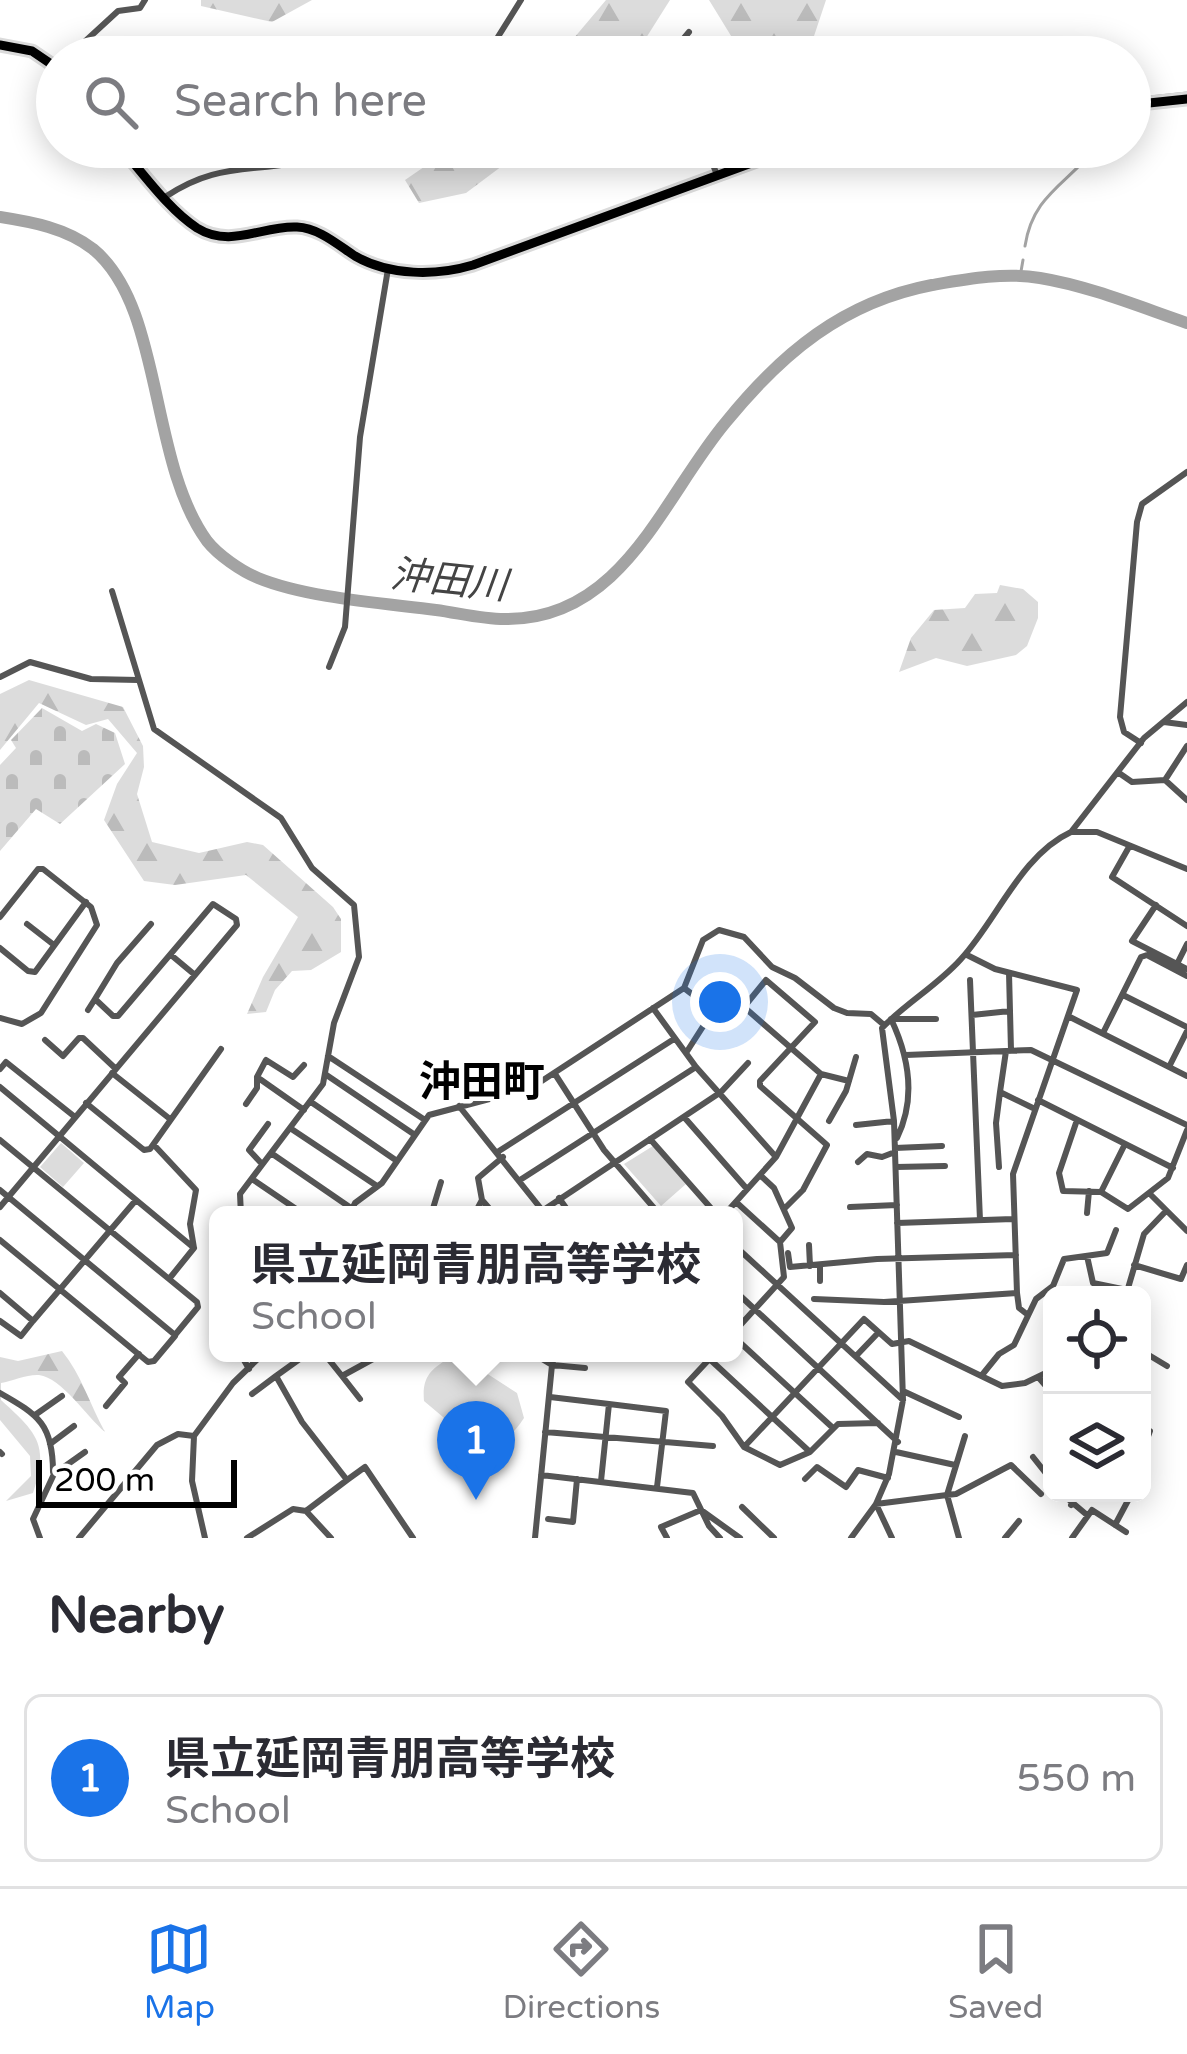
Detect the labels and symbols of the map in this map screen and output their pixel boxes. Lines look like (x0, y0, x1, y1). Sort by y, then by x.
water label: 沖田川 (388, 551, 513, 610)
your location (690, 972, 750, 1032)
district label: 沖田町 (419, 1057, 545, 1108)
pin: 1 (437, 1401, 515, 1500)
scale bar (36, 1454, 237, 1507)

